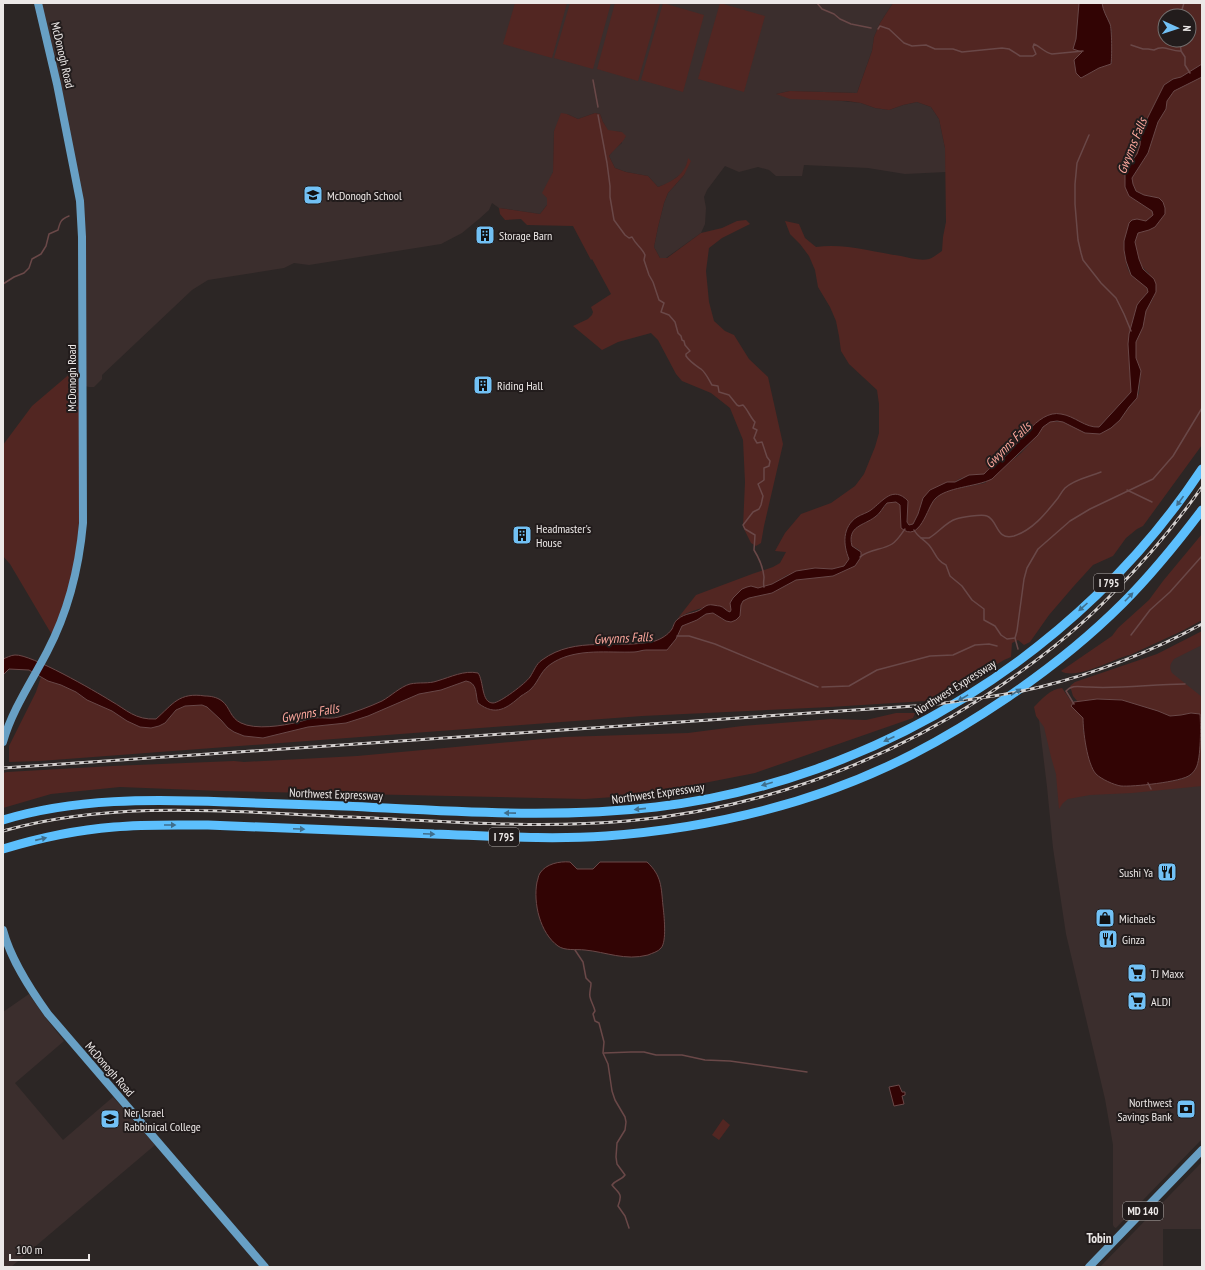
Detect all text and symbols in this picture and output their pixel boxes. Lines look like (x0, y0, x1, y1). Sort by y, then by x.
north arrow (1157, 8, 1197, 48)
street label: McDonogh Road (48, 21, 78, 89)
text: N (1180, 25, 1194, 32)
water label: Gwynns Falls (1113, 114, 1151, 176)
school or university icon: McDonogh School (302, 184, 324, 206)
place label: McDonogh School (327, 188, 402, 203)
building icon: Storage Barn (474, 224, 496, 246)
place label: Storage Barn (499, 228, 552, 243)
street label: McDonogh Road (64, 344, 79, 412)
building icon: Riding Hall (472, 374, 494, 396)
place label: Riding Hall (497, 378, 543, 393)
water label: Gwynns Falls (981, 417, 1036, 472)
one-way arrow (1175, 495, 1184, 506)
place label: Headmaster's House (536, 521, 591, 550)
building icon: Headmaster's House (511, 524, 533, 546)
road number: I 795 (1094, 574, 1124, 592)
one-way arrow (1124, 592, 1134, 602)
one-way arrow (1078, 603, 1089, 612)
water label: Gwynns Falls (593, 628, 654, 648)
street label: Northwest Expressway (911, 656, 999, 718)
one-way arrow (1010, 688, 1022, 695)
one-way arrow (957, 695, 969, 702)
water label: Gwynns Falls (280, 699, 342, 726)
one-way arrow (883, 736, 894, 742)
street label: Northwest Expressway (611, 779, 706, 807)
one-way arrow (761, 782, 773, 788)
street label: Northwest Expressway (289, 785, 384, 803)
one-way arrow (634, 806, 646, 812)
one-way arrow (503, 810, 516, 816)
one-way arrow (164, 822, 177, 828)
one-way arrow (293, 825, 305, 832)
road number: I 795 (489, 828, 519, 846)
one-way arrow (423, 831, 436, 837)
one-way arrow (35, 836, 47, 842)
restaurant icon: Sushi Ya (1156, 861, 1178, 883)
place label: Sushi Ya (1119, 865, 1153, 880)
shop icon: Michaels (1094, 907, 1116, 929)
place label: Michaels (1119, 911, 1155, 926)
restaurant icon: Ginza (1097, 928, 1119, 950)
place label: Ginza (1122, 932, 1145, 947)
supermarket icon: TJ Maxx (1126, 962, 1148, 984)
place label: TJ Maxx (1151, 966, 1184, 981)
supermarket icon: ALDI (1126, 990, 1148, 1012)
place label: ALDI (1151, 994, 1171, 1009)
street label: McDonogh Road (82, 1039, 138, 1099)
place label: Northwest Savings Bank (1117, 1095, 1173, 1124)
bank icon: Northwest Savings Bank (1175, 1098, 1197, 1120)
place label: Ner Israel Rabbinical College (124, 1105, 201, 1134)
school or university icon: Ner Israel Rabbinical College (99, 1108, 121, 1130)
road number: MD 140 (1123, 1202, 1163, 1220)
district label: Tobin (1086, 1230, 1112, 1247)
scale bar (10, 1236, 89, 1262)
text: 100 m (16, 1242, 43, 1257)

